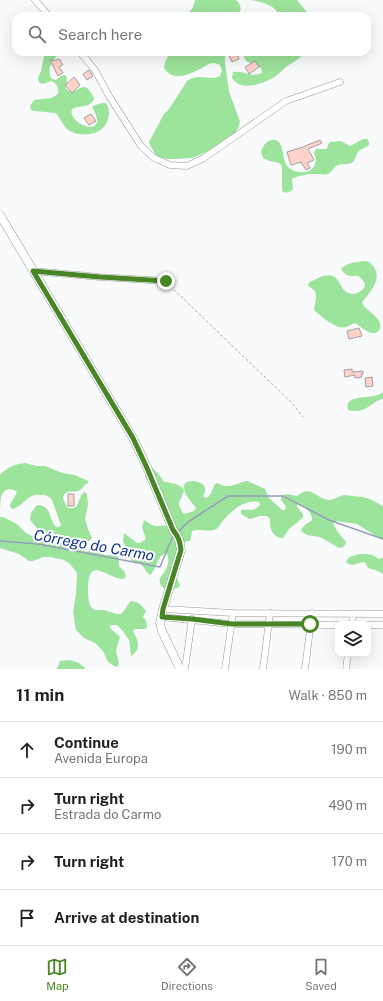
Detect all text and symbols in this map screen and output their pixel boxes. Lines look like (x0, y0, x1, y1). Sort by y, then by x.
search box (12, 12, 371, 56)
icon: search (26, 23, 48, 45)
text: Search here (58, 26, 142, 43)
route end (157, 272, 175, 290)
water label: Córrego do Carmo (32, 526, 156, 564)
route start (301, 615, 319, 633)
map controls (335, 621, 371, 657)
button: layers (335, 621, 371, 657)
text: 11 min (16, 685, 64, 705)
text: Walk · 850 m (288, 688, 367, 703)
text: Continue (54, 734, 119, 751)
icon: ahead (16, 739, 38, 761)
text: 190 m (331, 742, 367, 757)
text: Avenida Europa (54, 751, 148, 766)
text: Turn right (54, 790, 124, 807)
icon: right (16, 795, 38, 817)
text: 490 m (328, 798, 367, 813)
text: Estrada do Carmo (54, 807, 161, 822)
icon: right (16, 851, 38, 873)
text: Turn right (54, 853, 124, 870)
text: 170 m (332, 854, 367, 869)
icon: arrive (16, 907, 38, 929)
text: Arrive at destination (54, 909, 199, 926)
tab: Map (46, 956, 69, 992)
tab: Directions (161, 956, 213, 992)
tab: Saved (305, 956, 337, 992)

